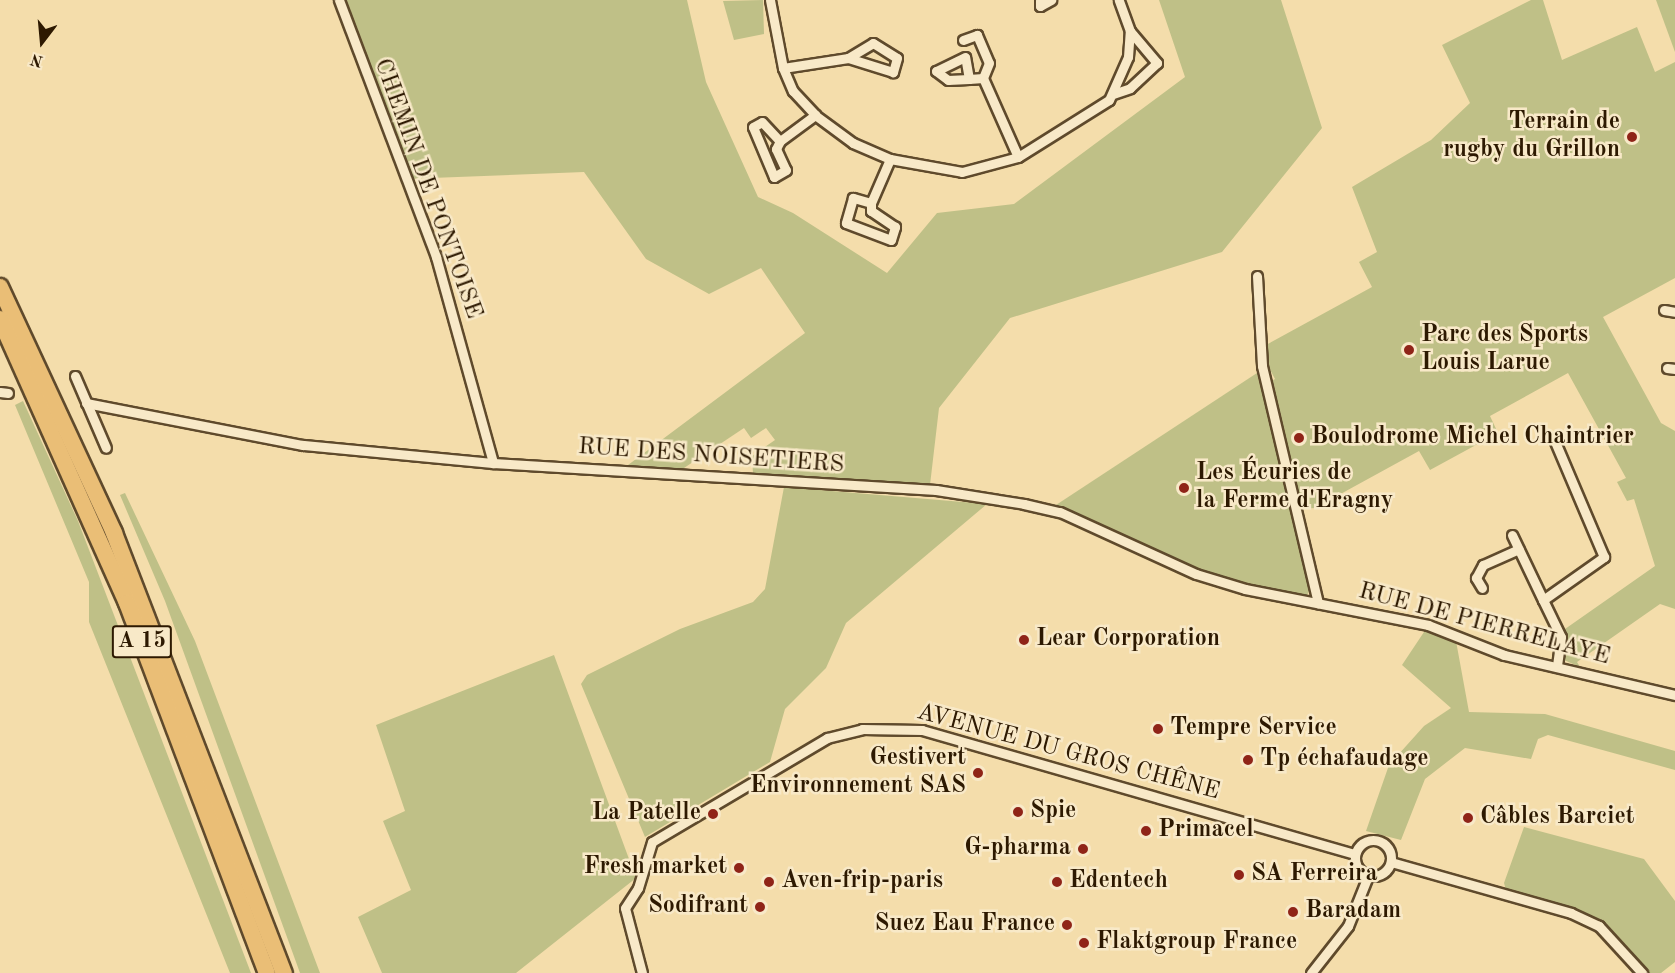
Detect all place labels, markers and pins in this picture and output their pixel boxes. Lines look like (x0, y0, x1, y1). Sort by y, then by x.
place label: Terrain de rugby du Grillon (1443, 109, 1620, 165)
marker: Terrain de rugby du Grillon (1625, 130, 1639, 144)
place label: Parc des Sports Louis Larue (1421, 322, 1588, 378)
marker: Parc des Sports Louis Larue (1402, 343, 1416, 357)
place label: Boulodrome Michel Chaintrier (1311, 424, 1634, 452)
marker: Boulodrome Michel Chaintrier (1292, 431, 1306, 445)
place label: Les Écuries de la Ferme d'Eragny (1196, 460, 1393, 516)
marker: Les Écuries de la Ferme d'Eragny (1177, 481, 1191, 495)
place label: Lear Corporation (1036, 626, 1220, 654)
marker: Lear Corporation (1017, 633, 1031, 647)
place label: Tempre Service (1170, 715, 1337, 743)
marker: Tempre Service (1151, 722, 1165, 736)
place label: Gestivert Environnement SAS (750, 745, 966, 801)
place label: Tp échafaudage (1260, 746, 1429, 774)
marker: Tp échafaudage (1241, 753, 1255, 767)
marker: Gestivert Environnement SAS (971, 766, 985, 780)
place label: Spie (1030, 798, 1076, 826)
place label: La Patelle (592, 800, 701, 828)
place label: Câbles Barciet (1480, 804, 1635, 832)
marker: Spie (1011, 805, 1025, 819)
marker: La Patelle (706, 807, 720, 821)
marker: Câbles Barciet (1461, 811, 1475, 825)
place label: Primacel (1158, 817, 1254, 845)
marker: Primacel (1139, 824, 1153, 838)
place label: G-pharma (964, 835, 1071, 863)
marker: G-pharma (1076, 842, 1090, 856)
place label: Fresh market (583, 854, 727, 882)
marker: Fresh market (732, 861, 746, 875)
place label: SA Ferreira (1251, 861, 1378, 889)
place label: Aven-frip-paris (781, 868, 943, 896)
place label: Edentech (1069, 868, 1168, 896)
marker: SA Ferreira (1232, 868, 1246, 882)
marker: Aven-frip-paris (762, 875, 776, 889)
marker: Edentech (1050, 875, 1064, 889)
place label: Sodifrant (648, 893, 748, 921)
place label: Baradam (1305, 898, 1401, 926)
marker: Sodifrant (753, 900, 767, 914)
marker: Baradam (1286, 905, 1300, 919)
place label: Suez Eau France (875, 911, 1055, 939)
marker: Suez Eau France (1060, 918, 1074, 932)
place label: Flaktgroup France (1096, 929, 1297, 957)
marker: Flaktgroup France (1077, 936, 1091, 950)

